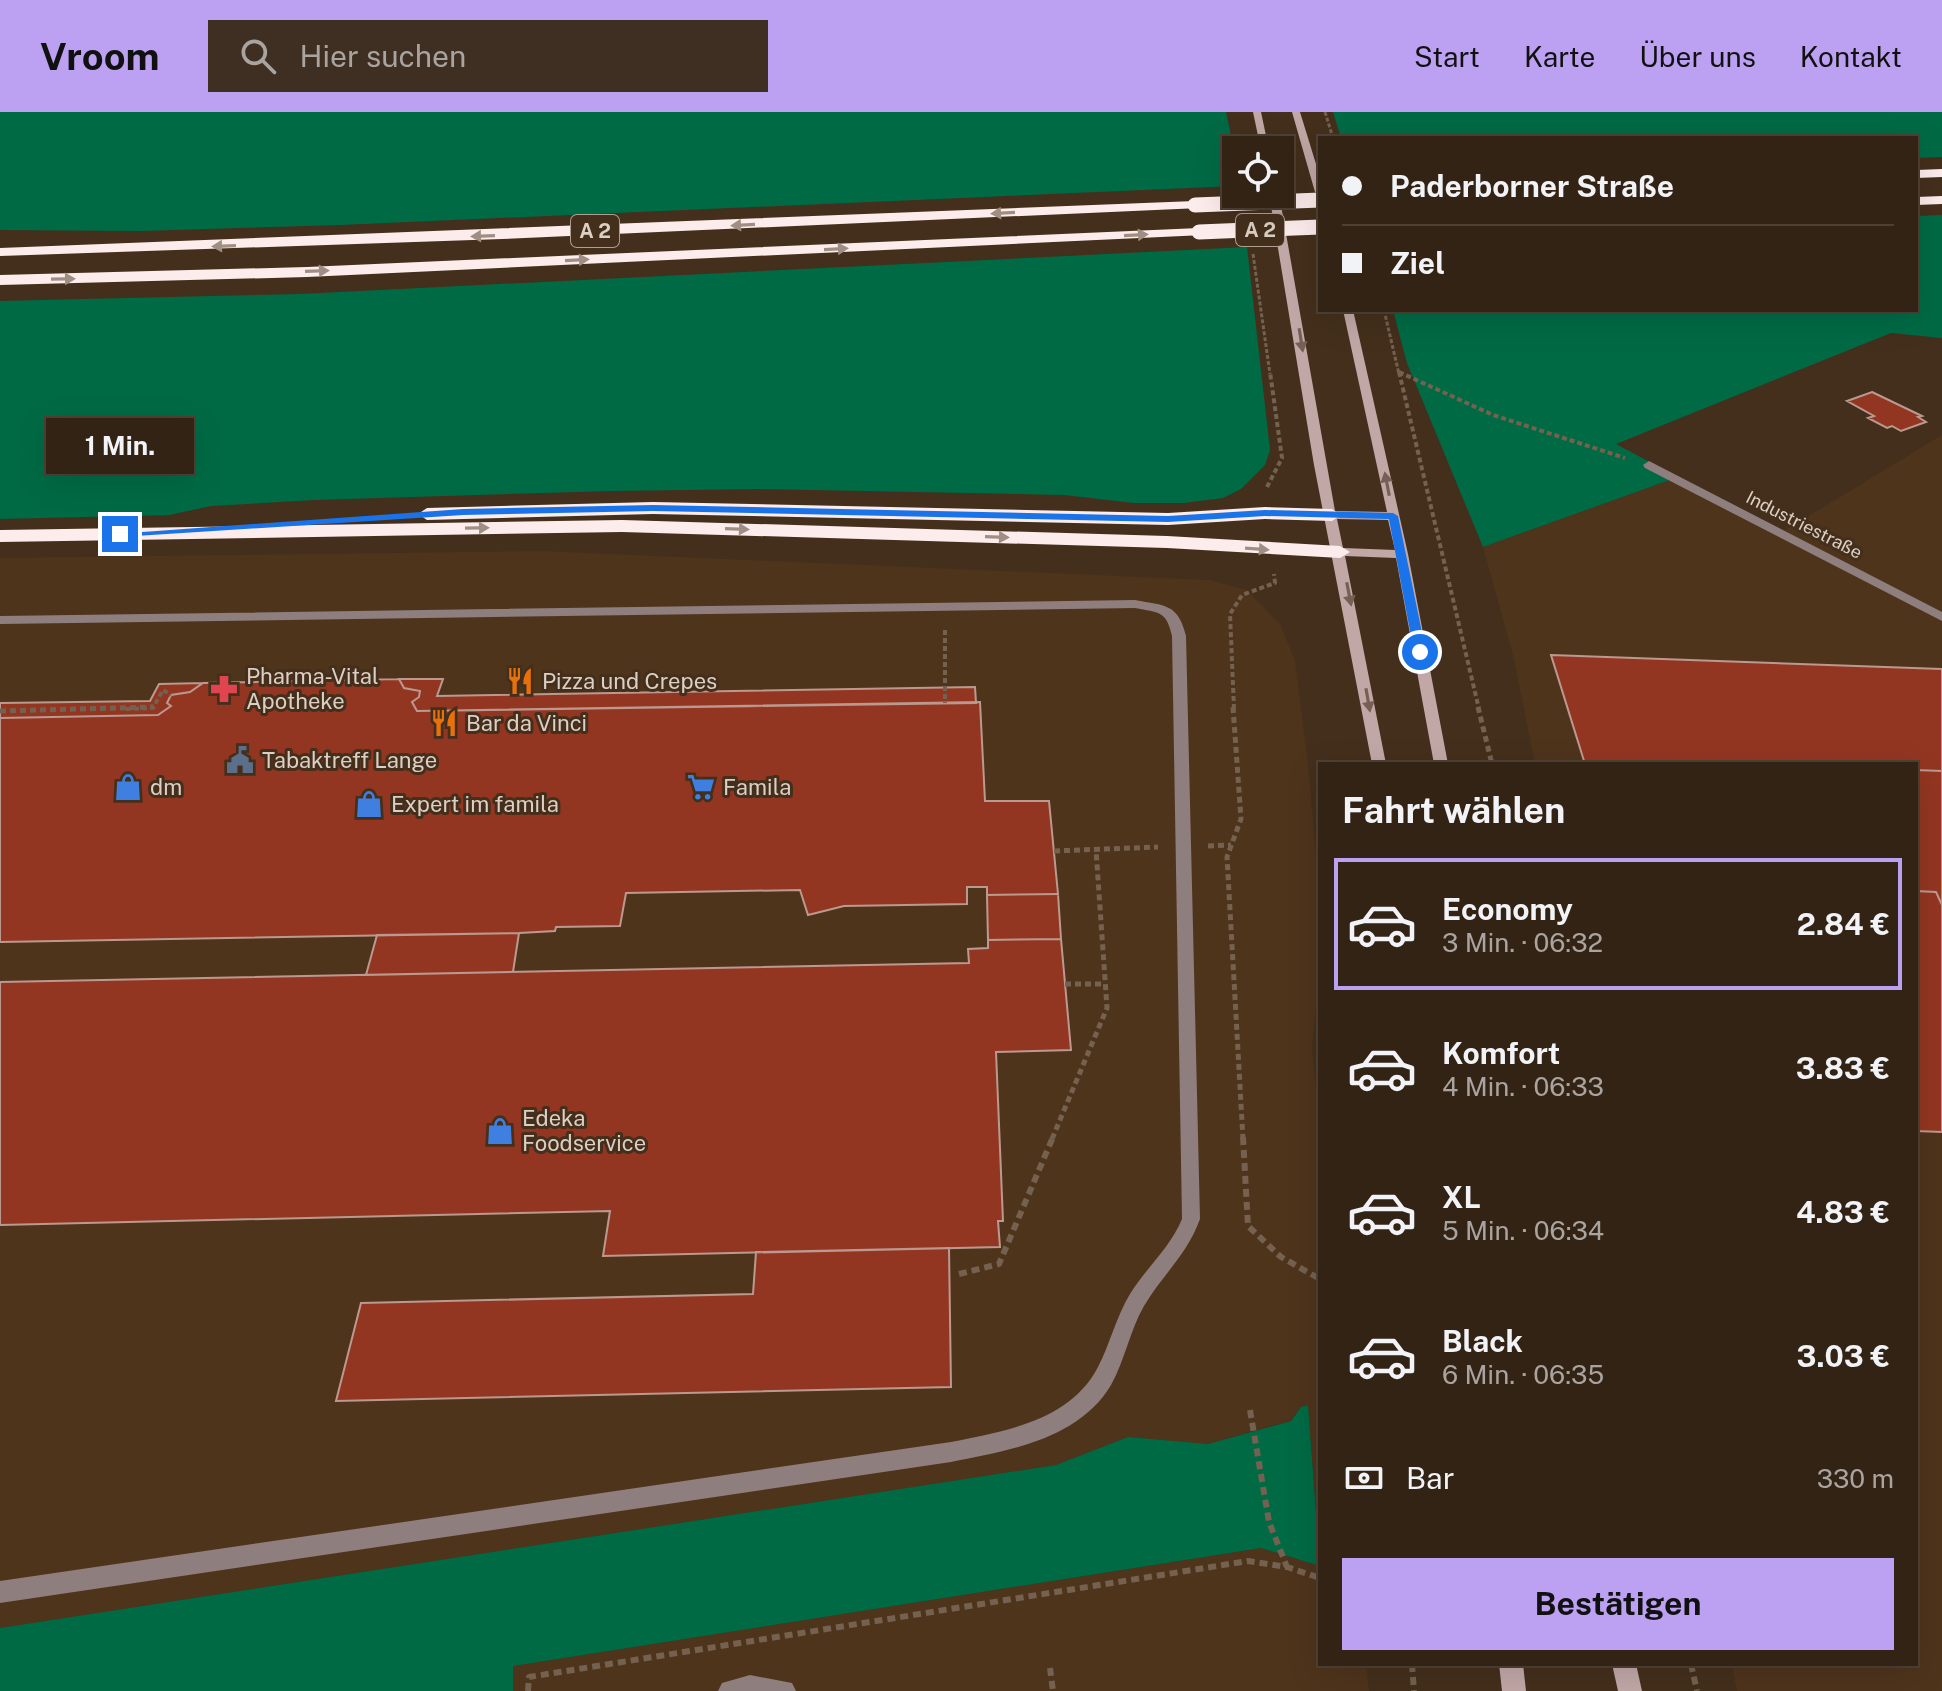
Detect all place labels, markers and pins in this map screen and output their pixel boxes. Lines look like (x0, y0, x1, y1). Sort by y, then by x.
place label: Pharma-Vital Apotheke (246, 663, 379, 714)
restaurant icon: Pizza und Crepes (505, 666, 535, 696)
place label: Pizza und Crepes (542, 668, 717, 694)
pharmacy icon: Pharma-Vital Apotheke (209, 674, 239, 704)
restaurant icon: Bar da Vinci (429, 708, 459, 738)
place label: Bar da Vinci (466, 710, 587, 736)
public building icon: Tabaktreff Lange (225, 745, 255, 775)
place label: Tabaktreff Lange (262, 747, 437, 773)
shop icon: dm (113, 772, 143, 802)
supermarket icon: Famila (686, 772, 716, 802)
place label: dm (150, 774, 182, 800)
place label: Famila (723, 774, 791, 800)
shop icon: Expert im famila (354, 789, 384, 819)
place label: Expert im famila (391, 791, 559, 817)
place label: Edeka Foodservice (522, 1105, 646, 1156)
shop icon: Edeka Foodservice (485, 1116, 515, 1146)

